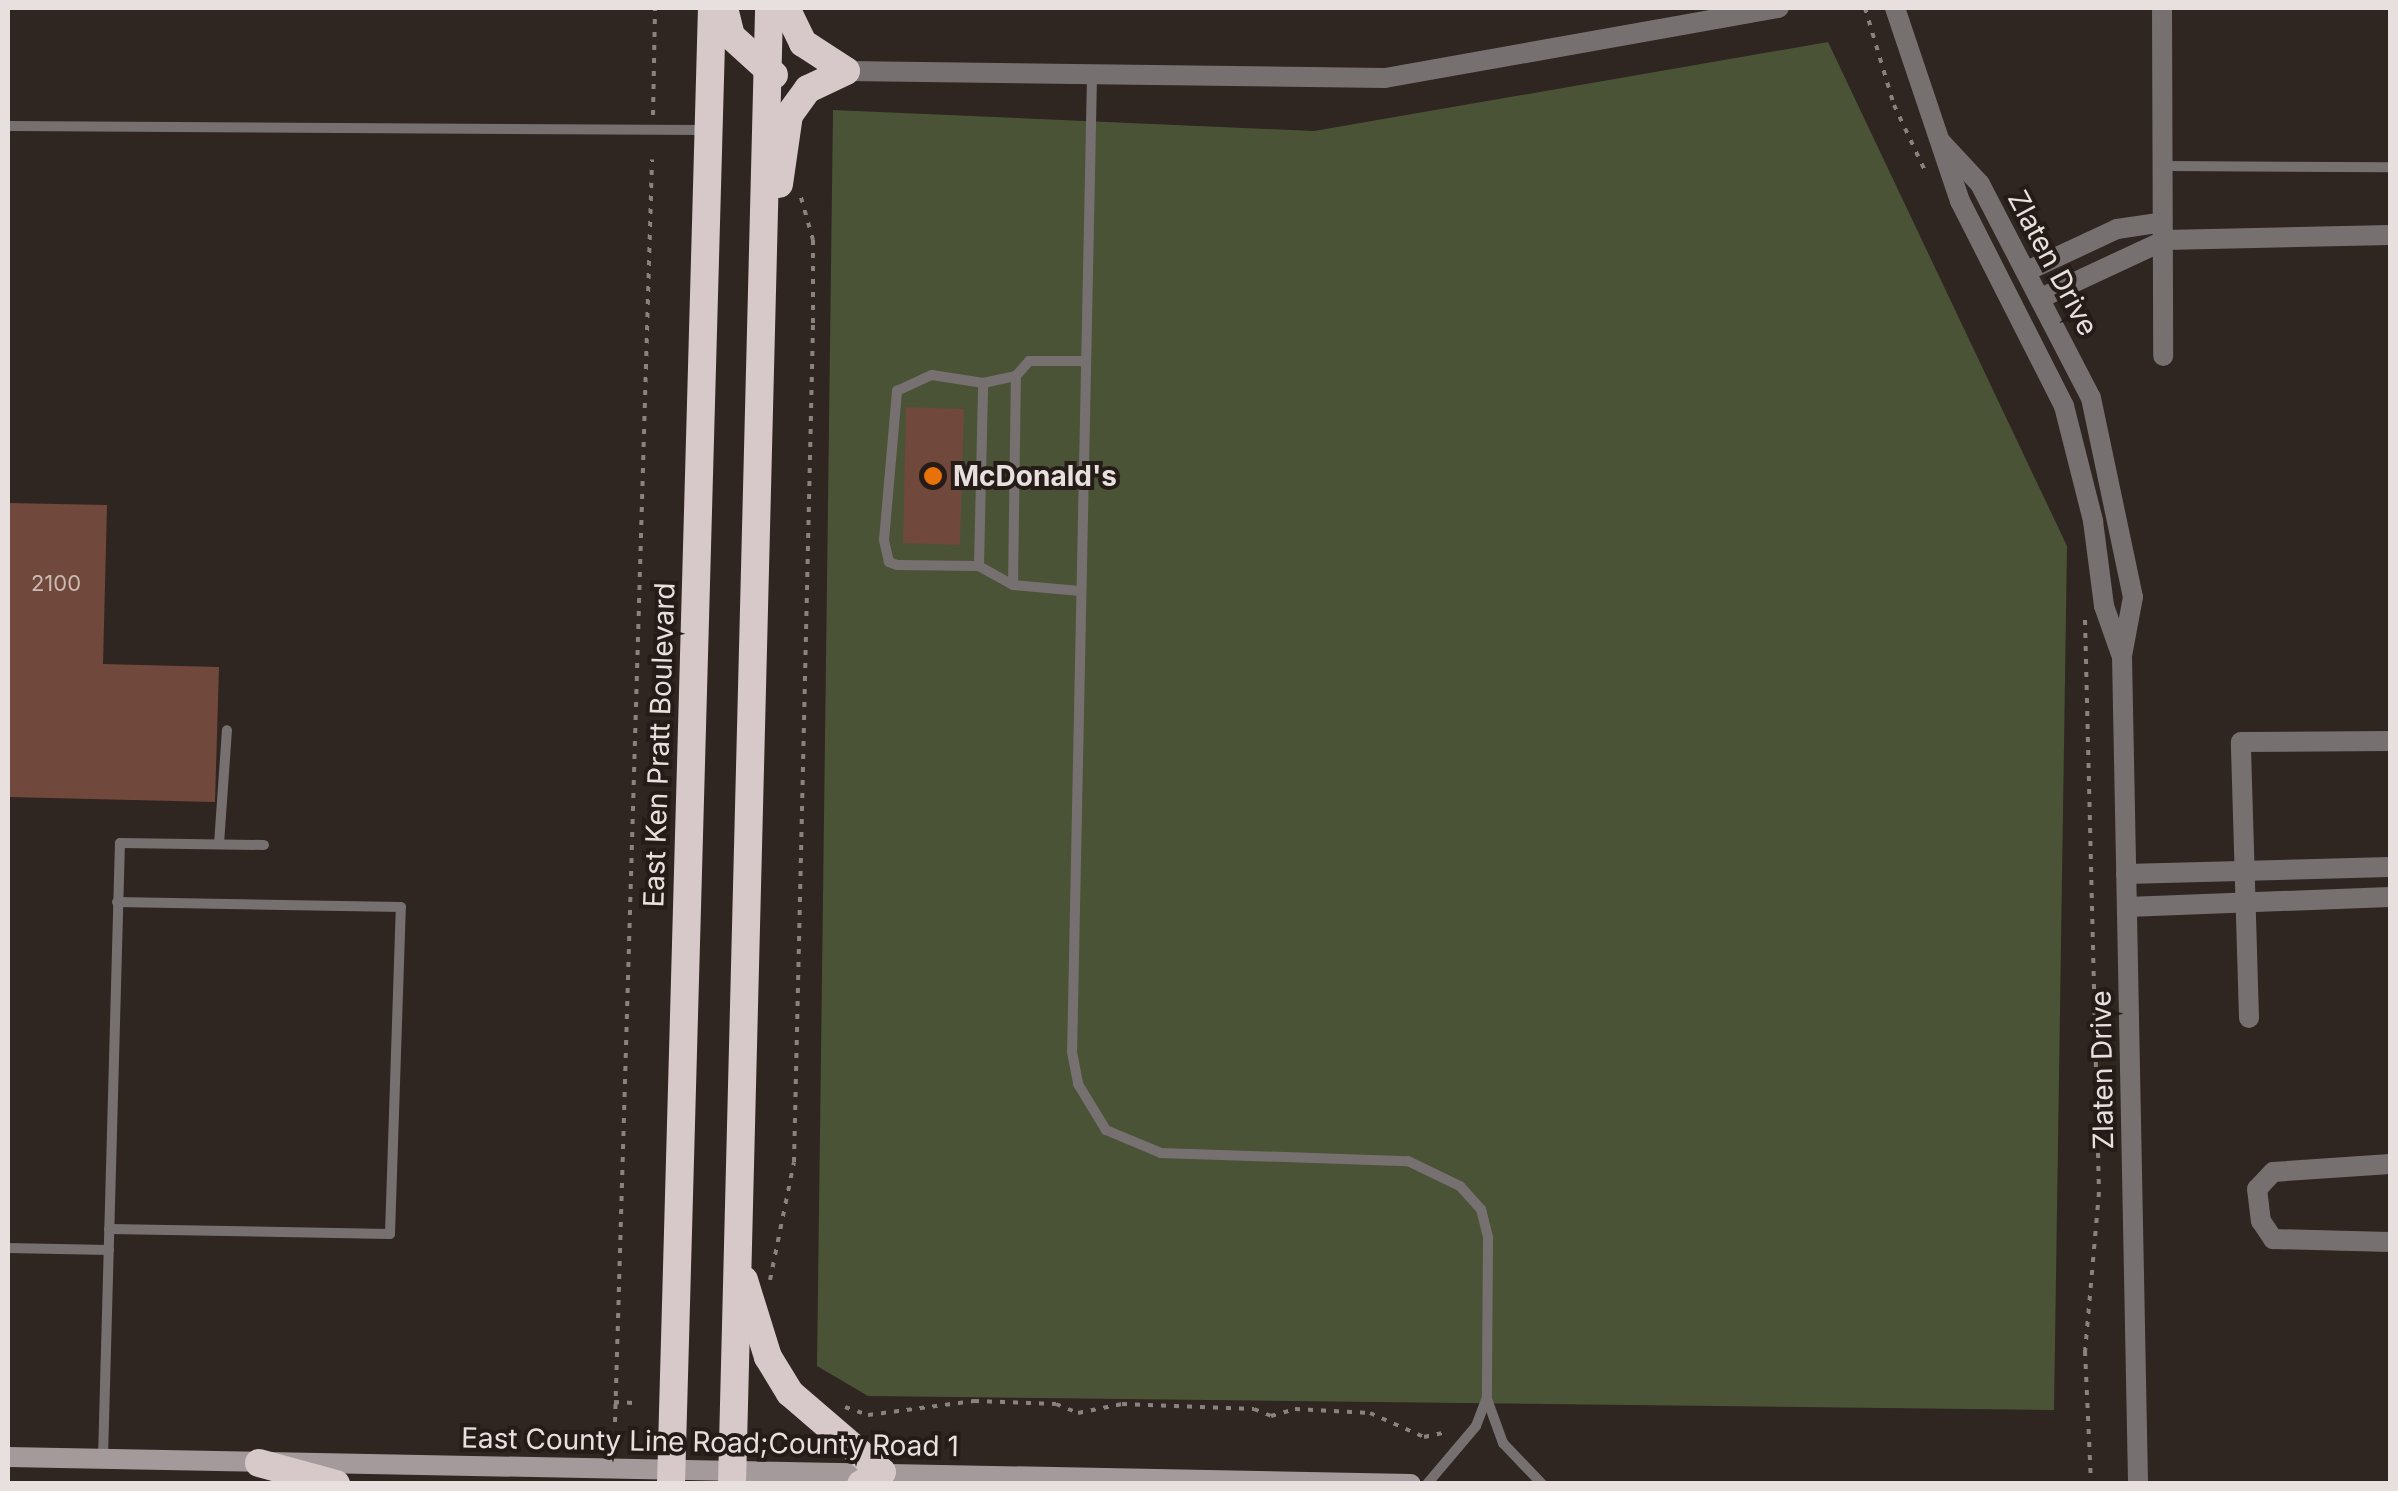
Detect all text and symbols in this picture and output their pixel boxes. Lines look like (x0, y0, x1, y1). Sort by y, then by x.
street label: Zlaten Drive (2001, 185, 2105, 341)
place label: McDonald's (953, 459, 1117, 493)
marker: McDonald's (922, 465, 944, 487)
house number: 2100 (31, 571, 81, 597)
street label: East Ken Pratt Boulevard (637, 582, 681, 908)
street label: Zlaten Drive (2084, 990, 2120, 1150)
street label: East County Line Road;County Road 1 (461, 1421, 959, 1463)

